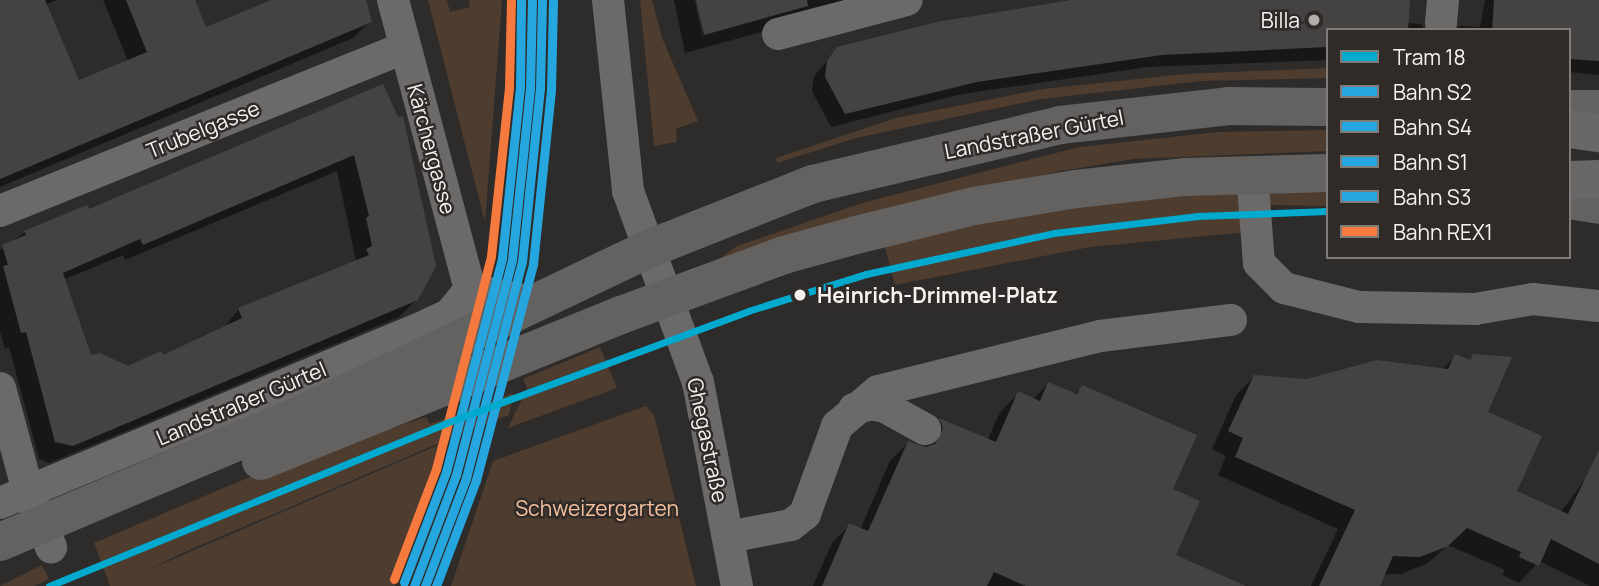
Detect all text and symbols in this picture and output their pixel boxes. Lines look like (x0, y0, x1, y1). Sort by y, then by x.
place label: Billa (1261, 7, 1300, 33)
marker: Billa (1306, 12, 1322, 28)
legend (1326, 28, 1571, 259)
text: Tram 18 (1393, 43, 1466, 71)
text: Bahn S2 (1393, 78, 1472, 106)
street label: Kärchergasse (403, 81, 461, 217)
street label: Trubelgasse (143, 95, 263, 163)
street label: Landstraßer Gürtel (942, 104, 1126, 164)
text: Bahn S4 (1393, 113, 1472, 141)
text: Bahn S1 (1393, 148, 1468, 176)
text: Bahn S3 (1393, 183, 1471, 211)
text: Bahn REX1 (1393, 218, 1493, 246)
place label: Heinrich-Drimmel-Platz (817, 282, 1058, 308)
marker: Heinrich-Drimmel-Platz (789, 284, 811, 306)
street label: Landstraßer Gürtel (152, 356, 330, 450)
street label: Ghegastraße (682, 375, 734, 505)
park label: Schweizergarten (515, 495, 679, 521)

